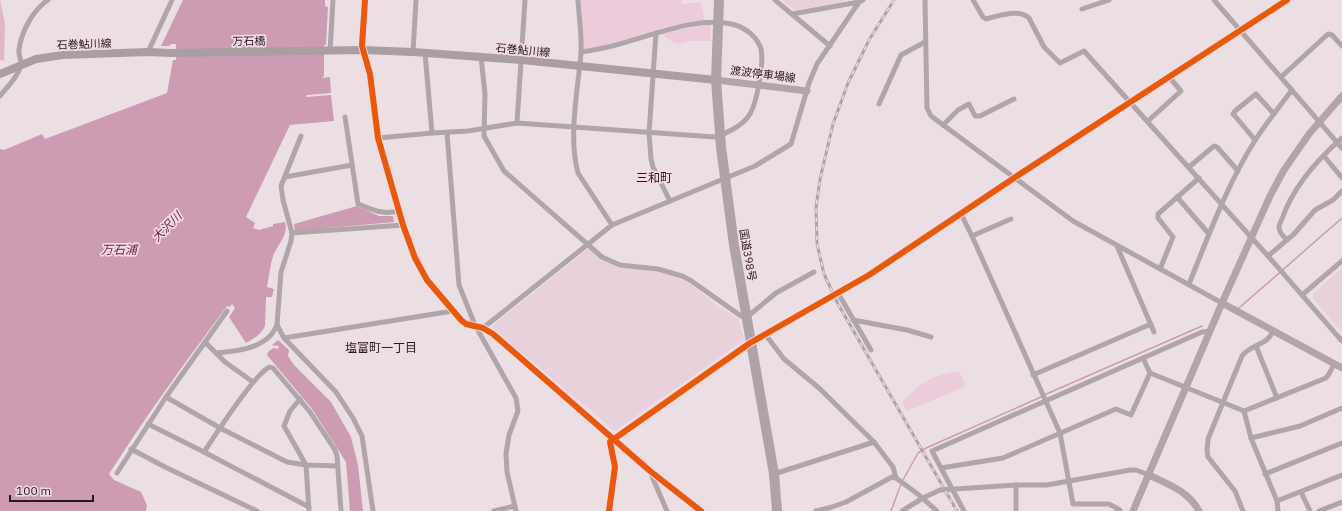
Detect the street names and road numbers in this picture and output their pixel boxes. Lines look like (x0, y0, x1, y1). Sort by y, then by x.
street label: 万石橋 (232, 34, 266, 48)
street label: 石巻鮎川線 (56, 36, 112, 52)
street label: 石巻鮎川線 (495, 41, 551, 59)
street label: 渡波停車場線 (729, 63, 797, 85)
street label: 国道398号 (737, 228, 759, 282)

